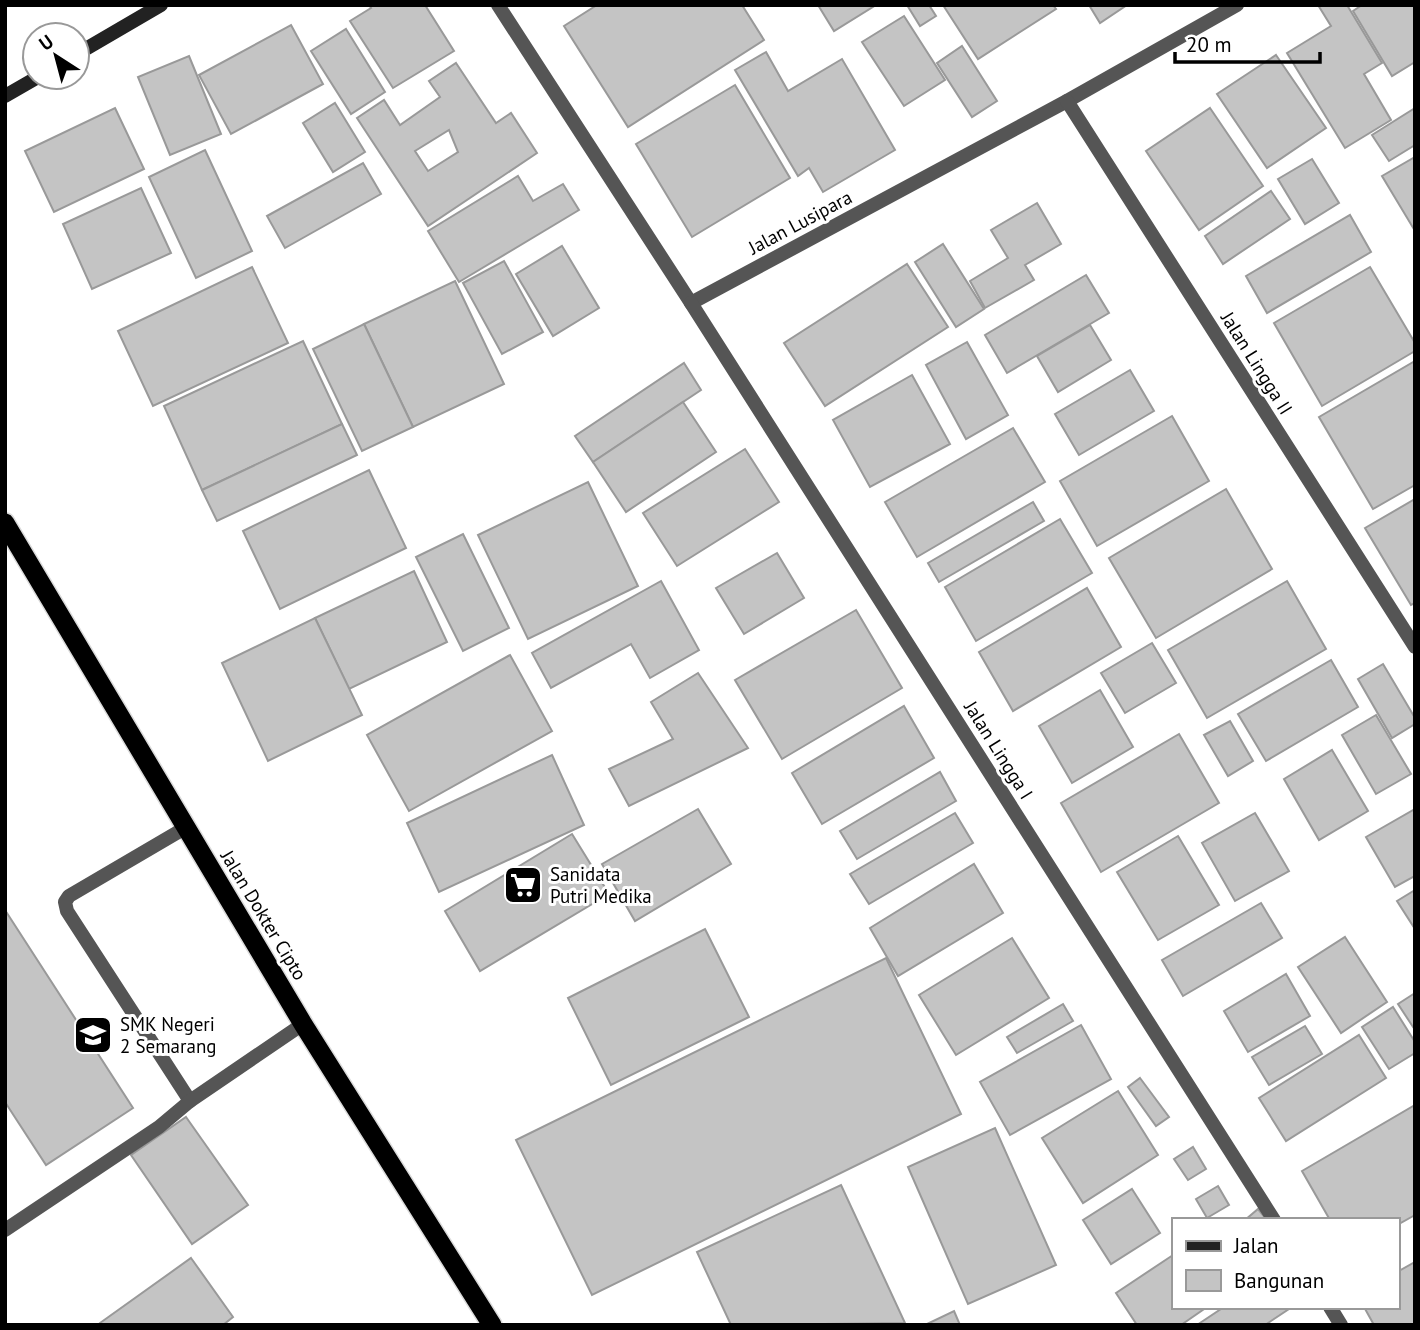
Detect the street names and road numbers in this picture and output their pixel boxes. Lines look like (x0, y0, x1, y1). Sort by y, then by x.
street label: Jalan Lusipara (743, 185, 856, 260)
street label: Jalan Lingga II (1215, 306, 1298, 419)
street label: Jalan Lingga I (959, 696, 1039, 803)
street label: Jalan Dokter Cipto (215, 845, 312, 984)

